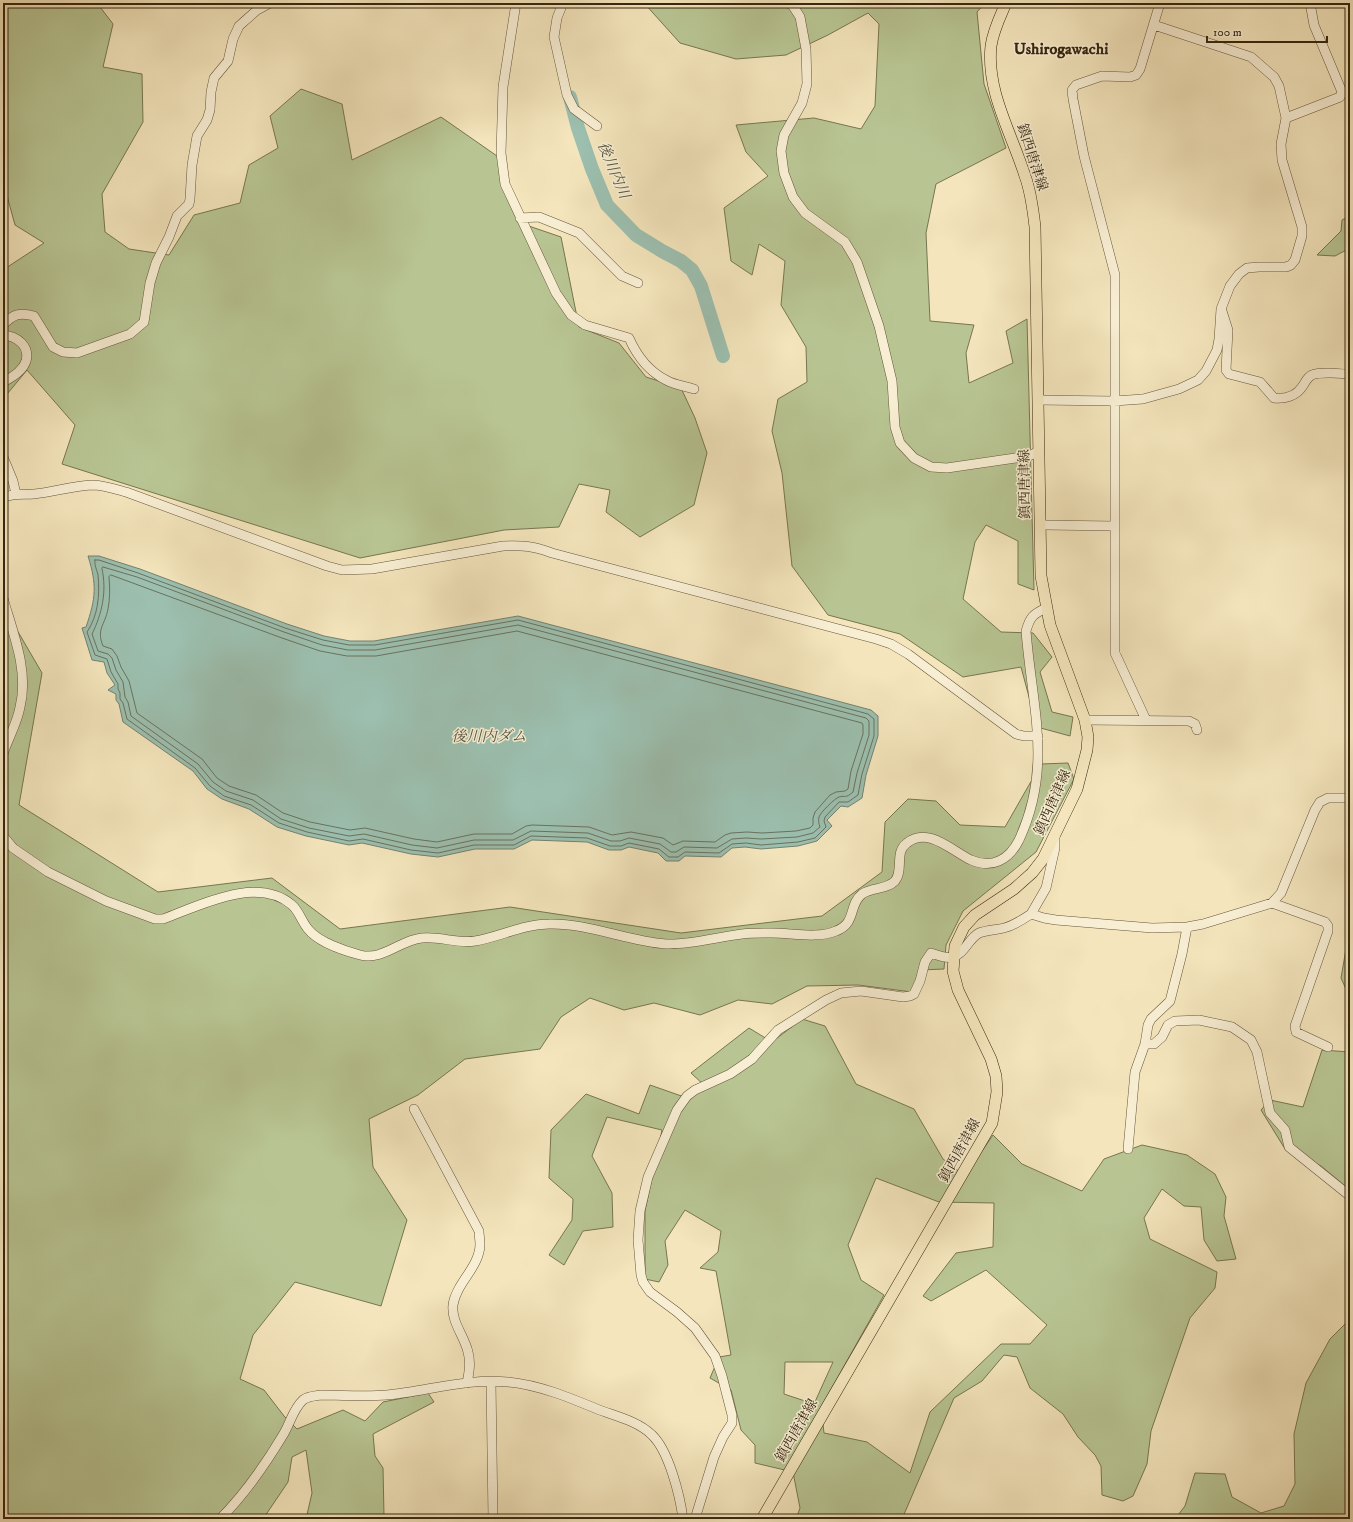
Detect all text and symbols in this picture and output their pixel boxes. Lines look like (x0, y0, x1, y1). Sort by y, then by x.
scale bar (1207, 18, 1327, 44)
text: 100 m (1213, 25, 1242, 40)
district label: Ushirogawachi (1014, 39, 1108, 59)
street label: 鎮西唐津線 (1013, 121, 1051, 193)
water label: 後川内川 (593, 139, 635, 203)
street label: 鎮西唐津線 (1015, 449, 1035, 519)
water label: 後川内ダム (451, 727, 527, 746)
street label: 鎮西唐津線 (1030, 767, 1075, 838)
street label: 鎮西唐津線 (935, 1116, 985, 1185)
street label: 鎮西唐津線 (772, 1396, 822, 1465)

